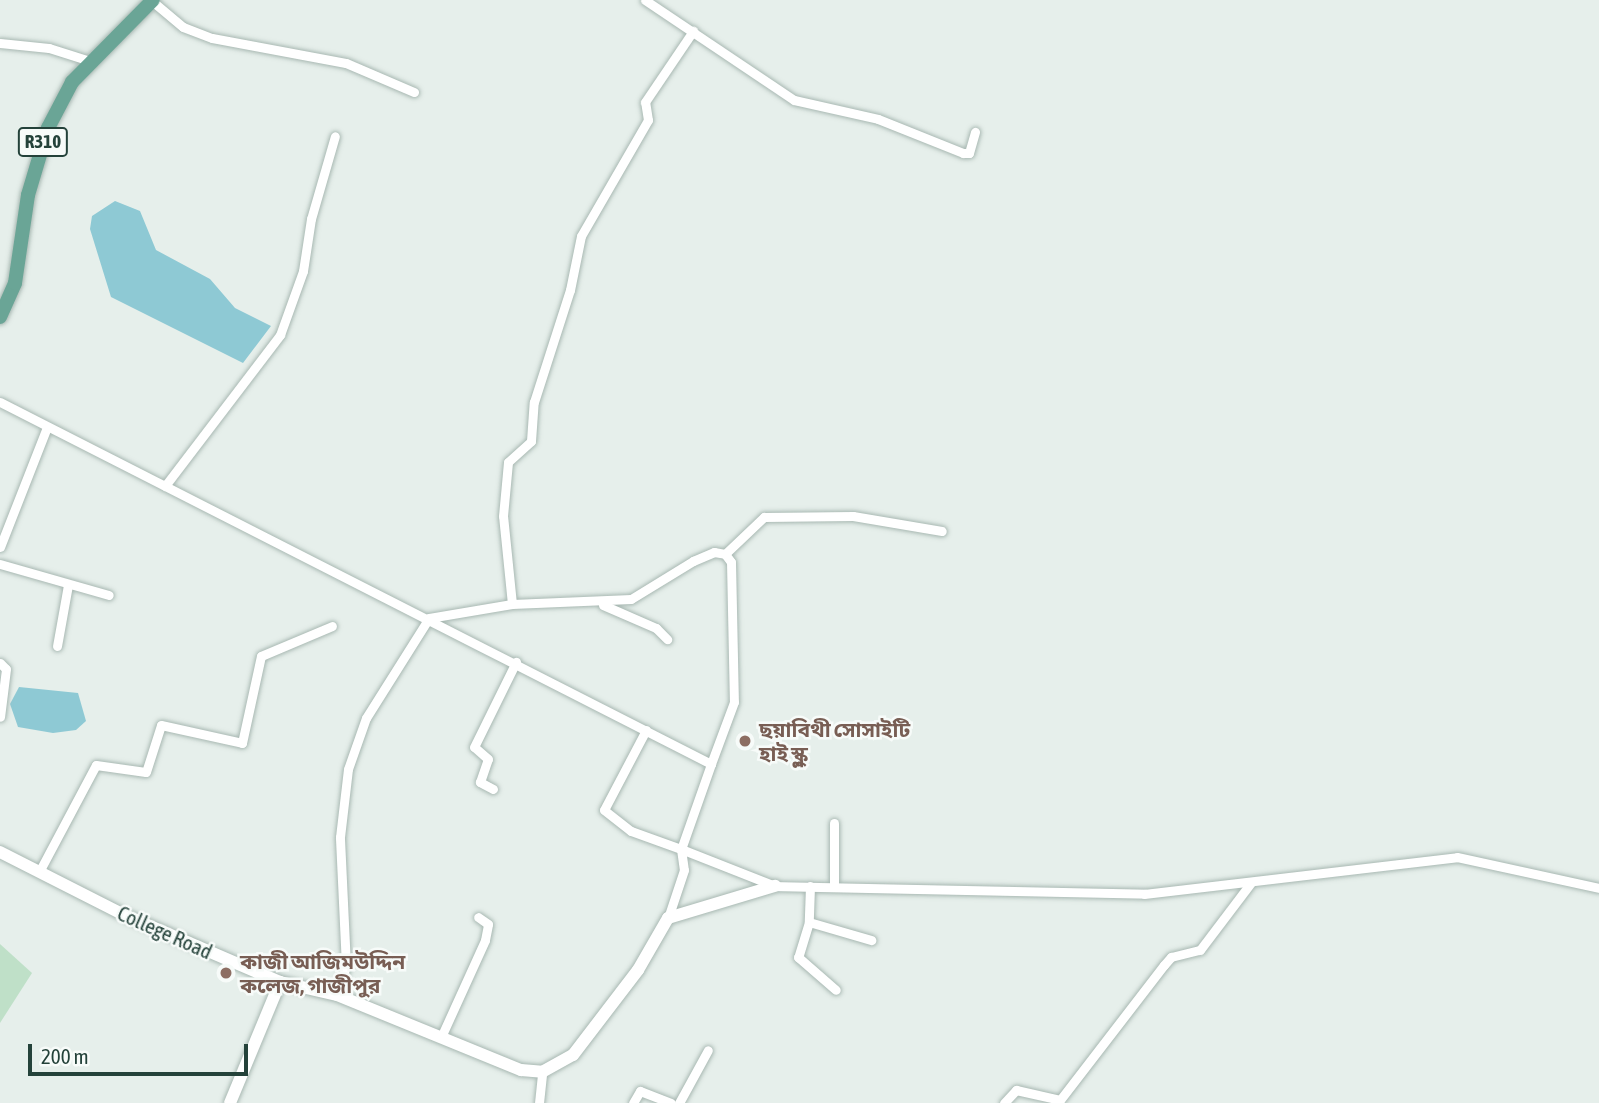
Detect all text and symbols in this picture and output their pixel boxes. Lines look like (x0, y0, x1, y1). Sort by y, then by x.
road number: R310 (17, 126, 69, 158)
place label: ছয়াবিথী সোসাইটি হাই স্কুল (759, 716, 910, 766)
marker: ছয়াবিথী সোসাইটি হাই স্কুল (737, 733, 753, 749)
street label: College Road (114, 900, 216, 964)
place label: কাজী আজিমউদ্দিন কলেজ, গাজীপুর (240, 948, 405, 998)
marker: কাজী আজিমউদ্দিন কলেজ, গাজীপুর (218, 965, 234, 981)
scale bar (32, 1030, 252, 1074)
text: 200 m (41, 1044, 89, 1068)

